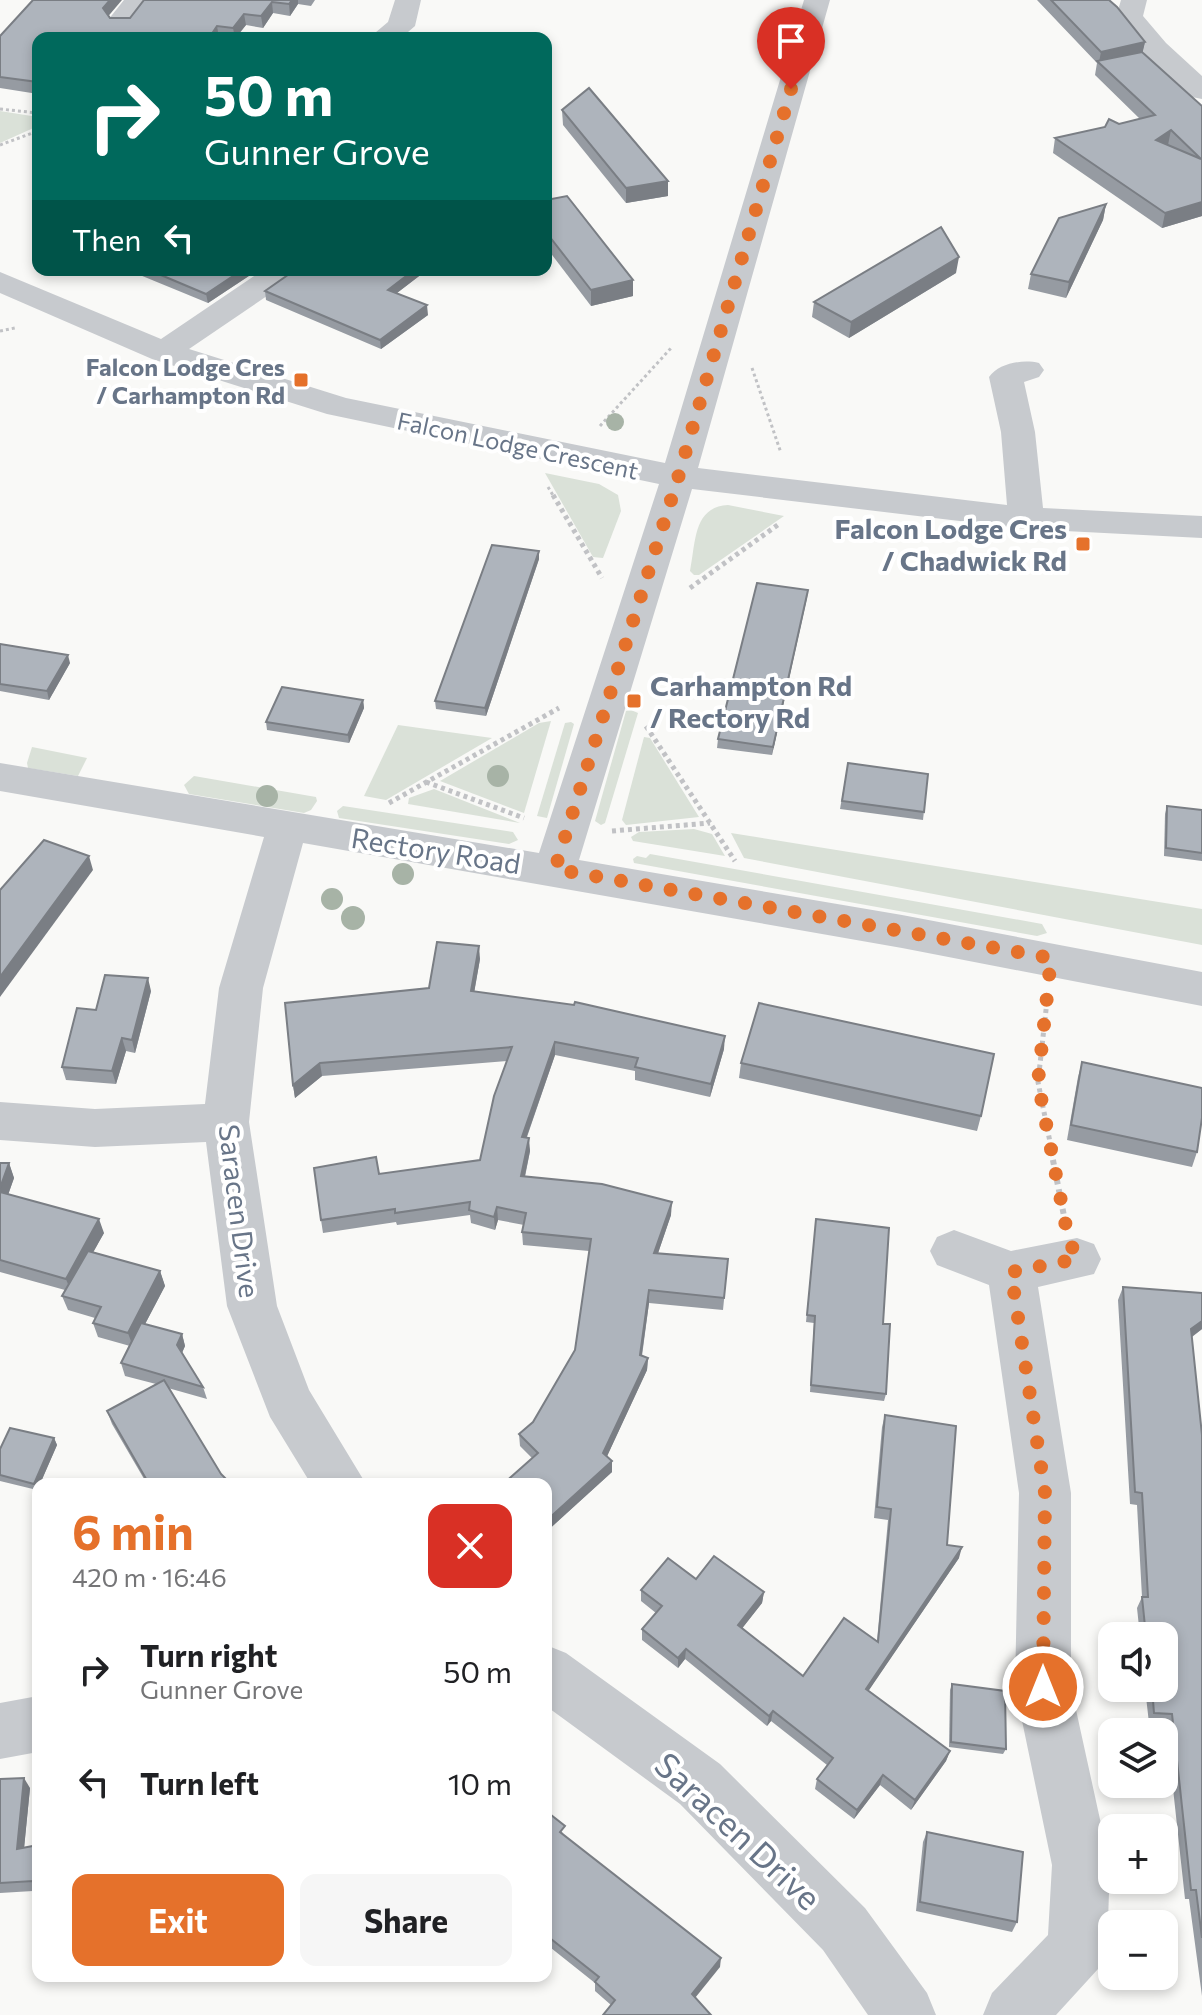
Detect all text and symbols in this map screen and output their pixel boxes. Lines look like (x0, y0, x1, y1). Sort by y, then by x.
pin (757, 7, 825, 89)
icon: arrive (769, 19, 813, 63)
text: 50 m (204, 59, 333, 128)
icon: right (72, 64, 176, 168)
text: Gunner Grove (204, 128, 430, 172)
icon: left (157, 216, 201, 260)
text: Then (72, 220, 141, 257)
place label: Falcon Lodge Cres / Carhampton Rd (86, 352, 285, 409)
marker: Falcon Lodge Cres / Carhampton Rd (292, 371, 310, 389)
street label: Falcon Lodge Crescent (395, 405, 641, 485)
place label: Falcon Lodge Cres / Chadwick Rd (835, 511, 1067, 577)
marker: Falcon Lodge Cres / Chadwick Rd (1074, 535, 1092, 553)
place label: Carhampton Rd / Rectory Rd (650, 668, 852, 734)
marker: Carhampton Rd / Rectory Rd (625, 692, 643, 710)
street label: Rectory Road (349, 820, 523, 880)
street label: Saracen Drive (213, 1122, 267, 1300)
text: 6 min (72, 1501, 194, 1560)
button: close (428, 1504, 512, 1588)
text: 420 m · 16:46 (72, 1561, 227, 1592)
map controls (1098, 1622, 1178, 1990)
button: sound (1098, 1622, 1178, 1702)
text: Turn right (140, 1636, 277, 1673)
position arrow (1001, 1645, 1085, 1729)
icon: right (72, 1648, 116, 1692)
text: 50 m (443, 1652, 512, 1689)
text: Gunner Grove (140, 1673, 303, 1704)
button: layers (1098, 1718, 1178, 1798)
street label: Saracen Drive (647, 1742, 831, 1918)
icon: left (72, 1760, 116, 1804)
text: Turn left (140, 1764, 259, 1801)
text: 10 m (448, 1764, 512, 1801)
button: + (1098, 1814, 1178, 1894)
button: Exit (72, 1874, 284, 1966)
button: Share (300, 1874, 512, 1966)
button: − (1098, 1910, 1178, 1990)

